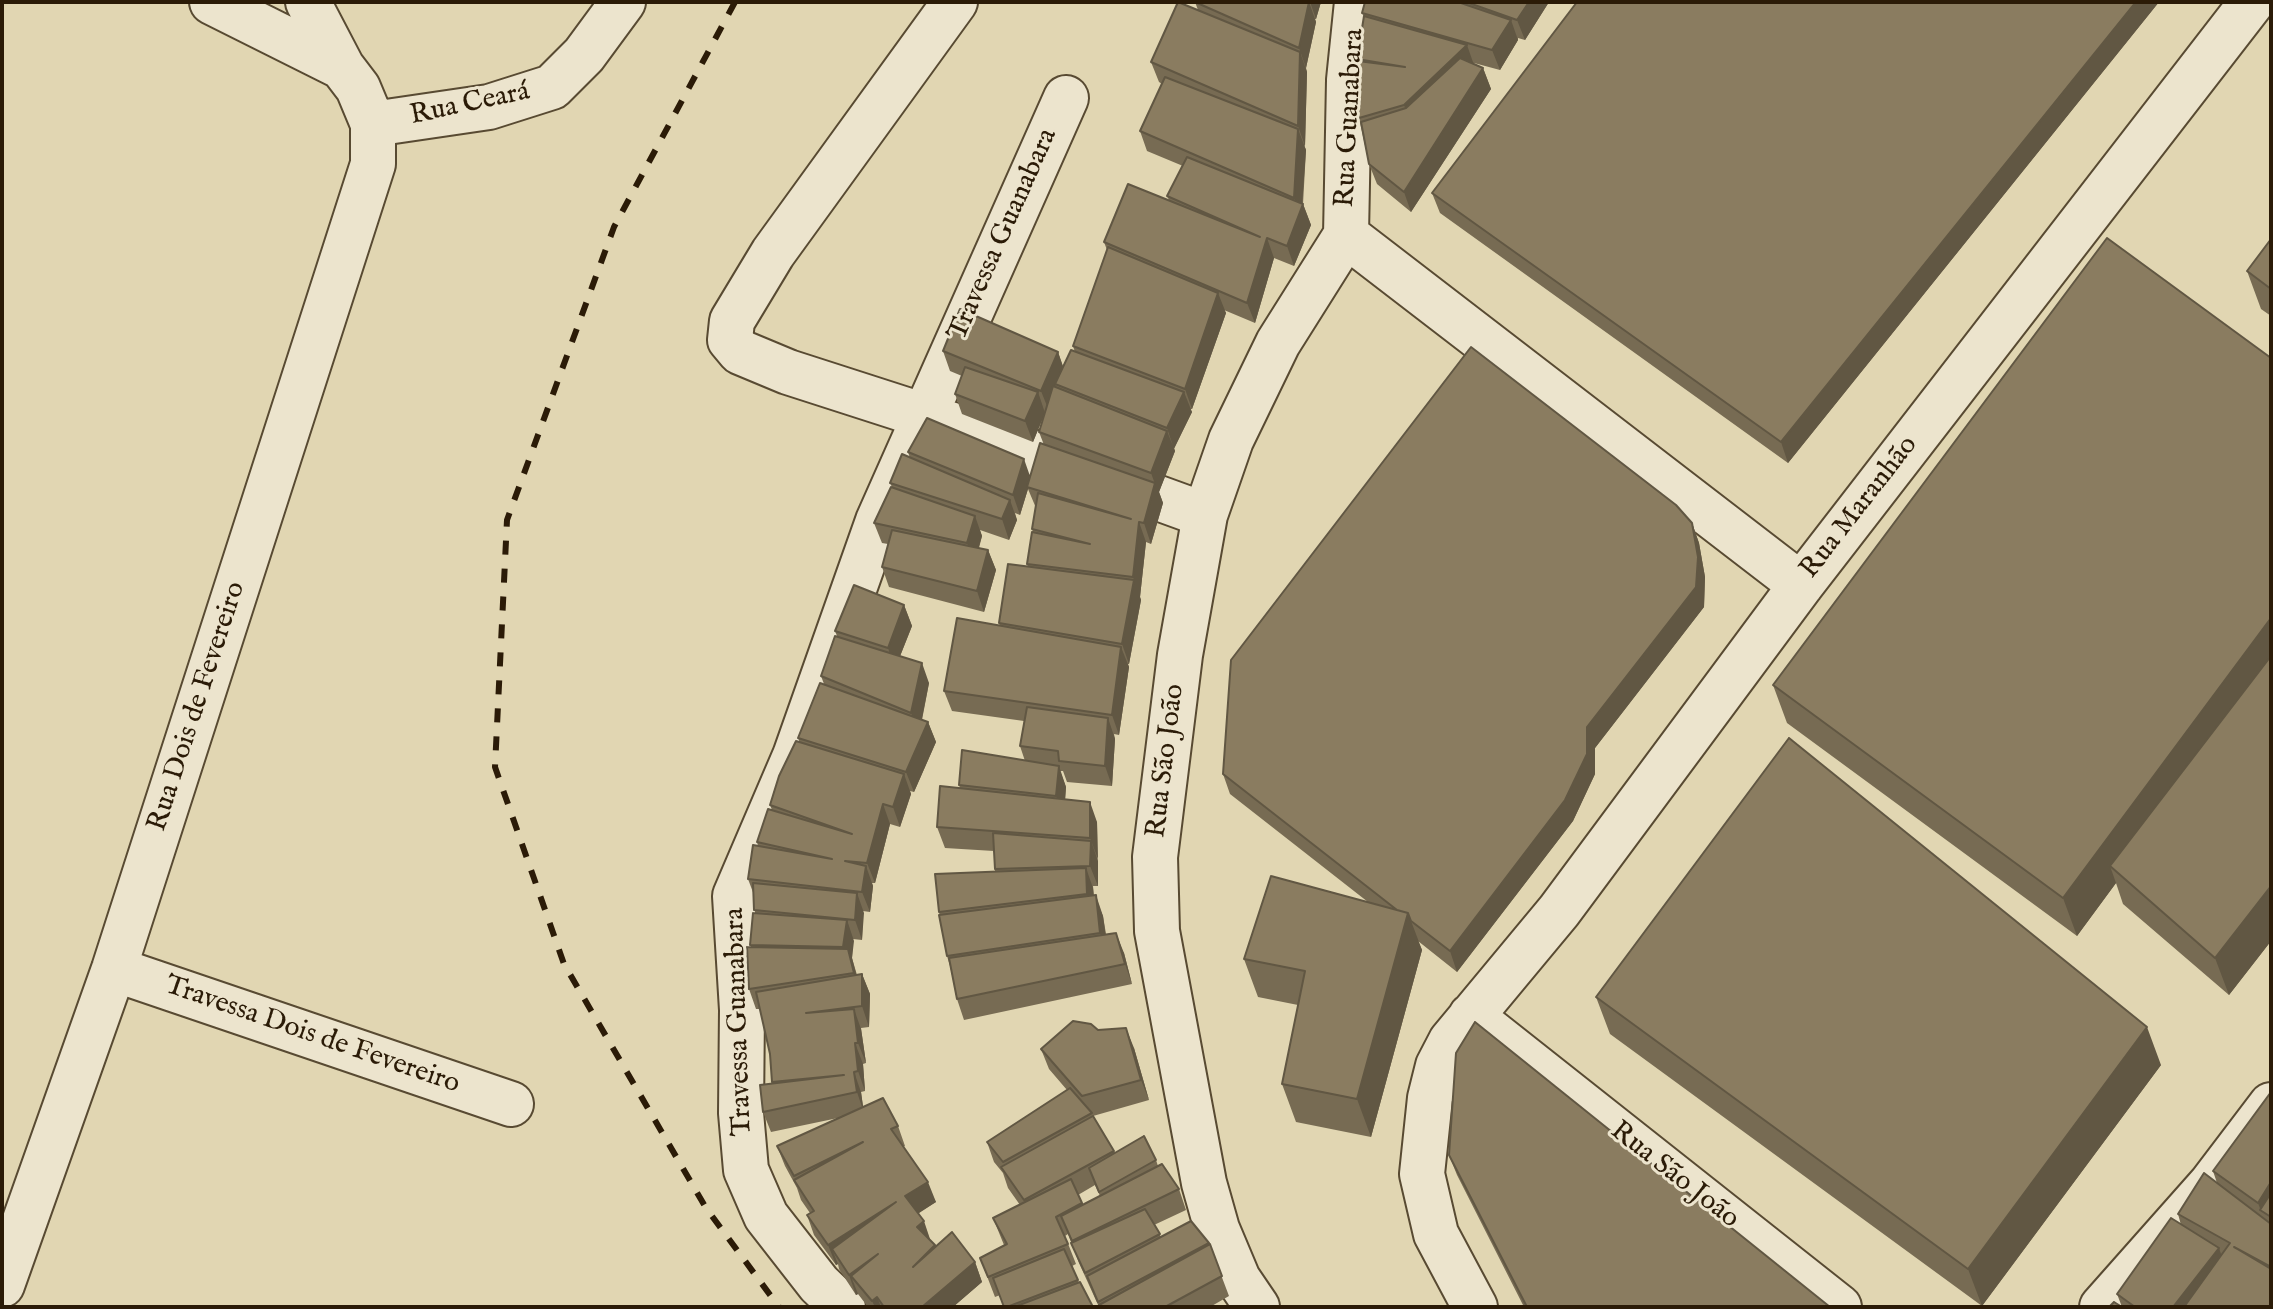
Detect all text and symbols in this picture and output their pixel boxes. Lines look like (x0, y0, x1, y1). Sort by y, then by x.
street label: Rua Guanabara (1330, 28, 1372, 208)
street label: Rua Ceará (407, 76, 533, 134)
street label: Travessa Guanabara (942, 124, 1066, 346)
street label: Rua Maranhão (1794, 430, 1926, 586)
street label: Rua Dois de Fevereiro (142, 578, 254, 836)
street label: Rua São João (1141, 682, 1193, 840)
street label: Travessa Guanabara (719, 907, 761, 1137)
street label: Travessa Dois de Fevereiro (160, 970, 464, 1102)
street label: Rua São João (1603, 1115, 1745, 1237)

